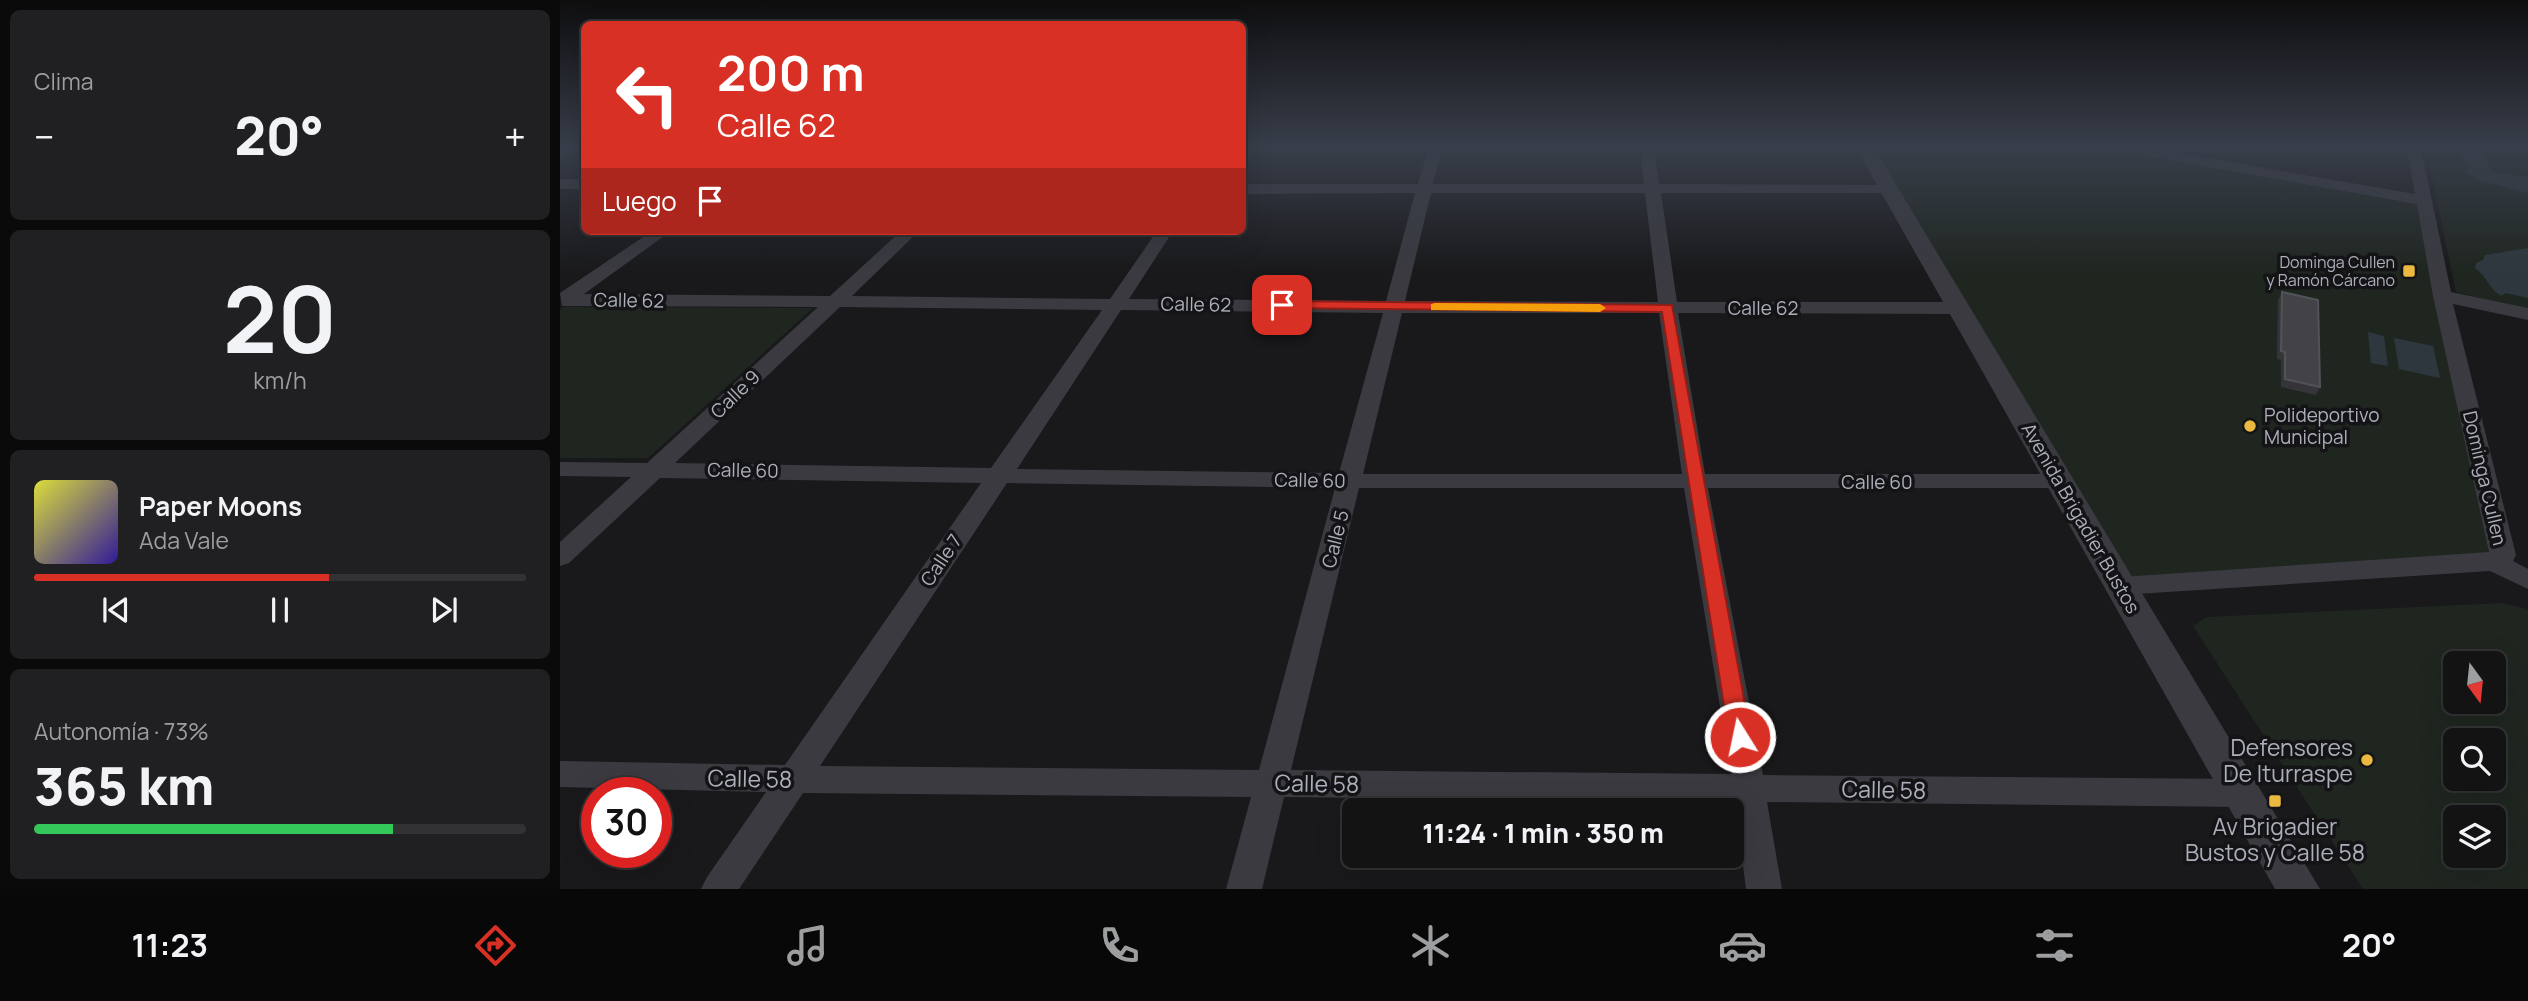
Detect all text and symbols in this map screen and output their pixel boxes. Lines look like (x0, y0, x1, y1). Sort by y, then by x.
text: 200 m (717, 39, 865, 106)
icon: left (602, 49, 693, 140)
text: Clima (34, 65, 93, 97)
text: 20° (234, 100, 324, 171)
text: Calle 62 (717, 103, 836, 147)
text: − (34, 110, 55, 162)
text: + (504, 110, 526, 162)
icon: arrive (691, 182, 729, 220)
text: Luego (602, 183, 677, 219)
place label: Dominga Cullen y Ramón Cárcano (2266, 251, 2395, 291)
text: 20 (223, 256, 337, 380)
marker: Dominga Cullen y Ramón Cárcano (2401, 263, 2417, 279)
pin (1252, 275, 1312, 335)
street label: Calle 62 (593, 286, 665, 314)
icon: arrive (1263, 286, 1301, 324)
street label: Calle 62 (1160, 290, 1232, 318)
street label: Calle 62 (1728, 295, 1798, 321)
text: km/h (253, 364, 307, 396)
street label: Calle 9 (704, 364, 766, 424)
place label: Polideportivo Municipal (2264, 402, 2380, 450)
street label: Dominga Cullen (2457, 408, 2513, 548)
street label: Avenida Brigadier Bustos (2016, 418, 2146, 618)
marker: Polideportivo Municipal (2242, 418, 2258, 434)
street label: Calle 60 (707, 456, 779, 484)
street label: Calle 60 (1274, 466, 1346, 494)
street label: Calle 60 (1841, 469, 1913, 495)
text: Paper Moons (139, 488, 302, 524)
street label: Calle 5 (1315, 507, 1355, 571)
text: Ada Vale (139, 524, 229, 556)
street label: Calle 7 (914, 529, 968, 591)
icon: previous (97, 591, 135, 629)
icon: pause (261, 591, 299, 629)
icon: next (425, 591, 463, 629)
north arrow (2443, 651, 2506, 714)
map controls (2443, 651, 2506, 868)
position arrow (1703, 700, 1777, 774)
text: Autonomía · 73% (34, 715, 209, 747)
button: search (2443, 728, 2506, 791)
place label: Defensores De Iturraspe (2223, 731, 2353, 789)
text: 365 km (34, 750, 214, 821)
marker: Defensores De Iturraspe (2359, 752, 2375, 768)
street label: Calle 58 (707, 761, 793, 795)
street label: Calle 58 (1274, 766, 1360, 800)
street label: Calle 58 (1841, 772, 1927, 806)
speed limit sign: 30 (581, 777, 672, 868)
marker: Av Brigadier Bustos y Calle 58 (2267, 793, 2283, 809)
button: layers (2443, 805, 2506, 868)
place label: Av Brigadier Bustos y Calle 58 (2185, 810, 2365, 868)
text: 11:24 · 1 min · 350 m (1422, 815, 1664, 851)
icon: directions (471, 921, 520, 970)
icon: music (783, 921, 832, 970)
icon: phone (1095, 921, 1144, 970)
icon: climate (1406, 921, 1455, 970)
icon: car (1718, 921, 1767, 970)
icon: filters (2030, 921, 2079, 970)
text: 11:23 (131, 923, 208, 967)
text: 20° (2342, 923, 2397, 967)

